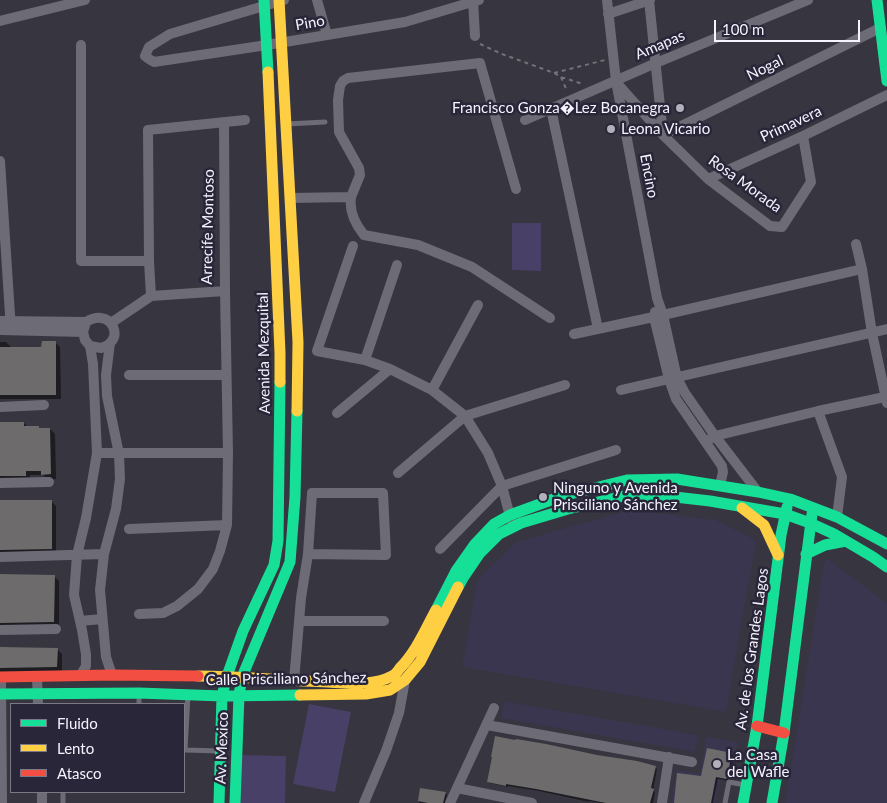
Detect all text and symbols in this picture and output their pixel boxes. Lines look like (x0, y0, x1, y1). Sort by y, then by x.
scale bar (717, 10, 863, 42)
street label: Pino (294, 12, 326, 34)
text: 100 m (722, 20, 764, 38)
street label: Amapas (632, 27, 688, 63)
street label: Nogal (744, 51, 786, 85)
place label: Francisco Gonza�Lez Bocanegra (452, 99, 670, 117)
marker: Francisco Gonza�Lez Bocanegra (674, 102, 686, 114)
street label: Primavera (757, 102, 825, 146)
place label: Leona Vicario (621, 120, 710, 138)
marker: Leona Vicario (605, 123, 617, 135)
street label: Rosa Morada (705, 151, 785, 217)
street label: Encino (636, 152, 662, 200)
street label: Arrecife Montoso (198, 169, 218, 285)
street label: Avenida Mezquital (254, 292, 274, 414)
place label: Ninguno y Avenida Prisciliano Sánchez (553, 479, 678, 514)
marker: Ninguno y Avenida Prisciliano Sánchez (537, 491, 549, 503)
street label: Av. de los Grandes Lagos (732, 567, 772, 731)
street label: Calle Prisciliano Sánchez (205, 669, 367, 689)
legend (10, 703, 185, 793)
street label: Av. Mexico (212, 712, 232, 784)
text: Fluido (57, 714, 98, 732)
text: Lento (57, 739, 94, 757)
place label: La Casa del Wafle (727, 746, 789, 781)
marker: La Casa del Wafle (711, 758, 723, 770)
text: Atasco (57, 764, 102, 782)

